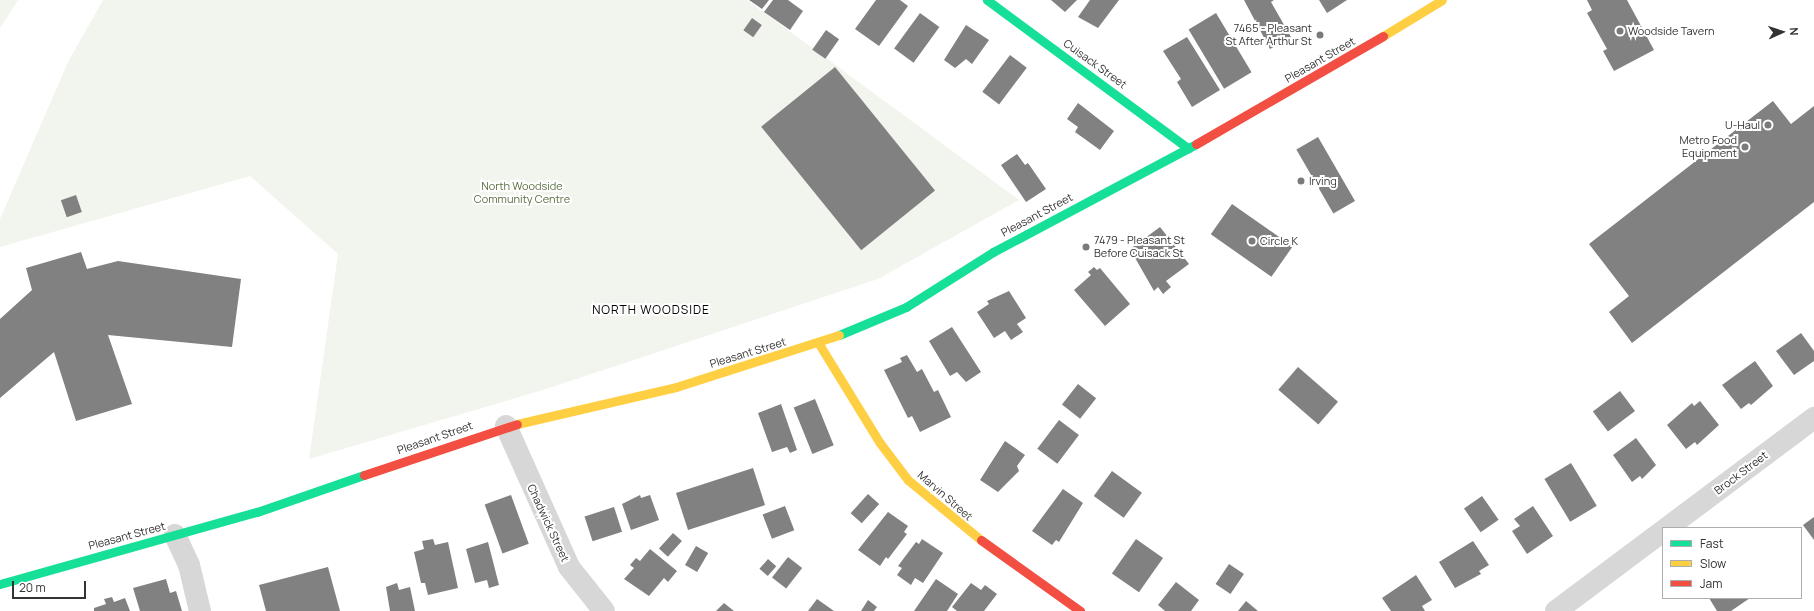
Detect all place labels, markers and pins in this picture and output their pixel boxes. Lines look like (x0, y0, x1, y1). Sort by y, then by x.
place label: 7465 - Pleasant St After Arthur St (1225, 22, 1312, 48)
place label: Woodside Tavern (1628, 24, 1715, 38)
marker: Woodside Tavern (1615, 26, 1625, 36)
marker: 7465 - Pleasant St After Arthur St (1315, 30, 1325, 40)
place label: U-Haul (1725, 118, 1760, 132)
marker: U-Haul (1763, 120, 1773, 130)
place label: Metro Food Equipment (1679, 134, 1737, 160)
marker: Metro Food Equipment (1740, 142, 1750, 152)
place label: Irving (1309, 174, 1337, 188)
marker: Irving (1296, 176, 1306, 186)
place label: 7479 - Pleasant St Before Cuisack St (1094, 234, 1185, 260)
place label: Circle K (1260, 234, 1298, 248)
marker: Circle K (1247, 236, 1257, 246)
marker: 7479 - Pleasant St Before Cuisack St (1081, 242, 1091, 252)

